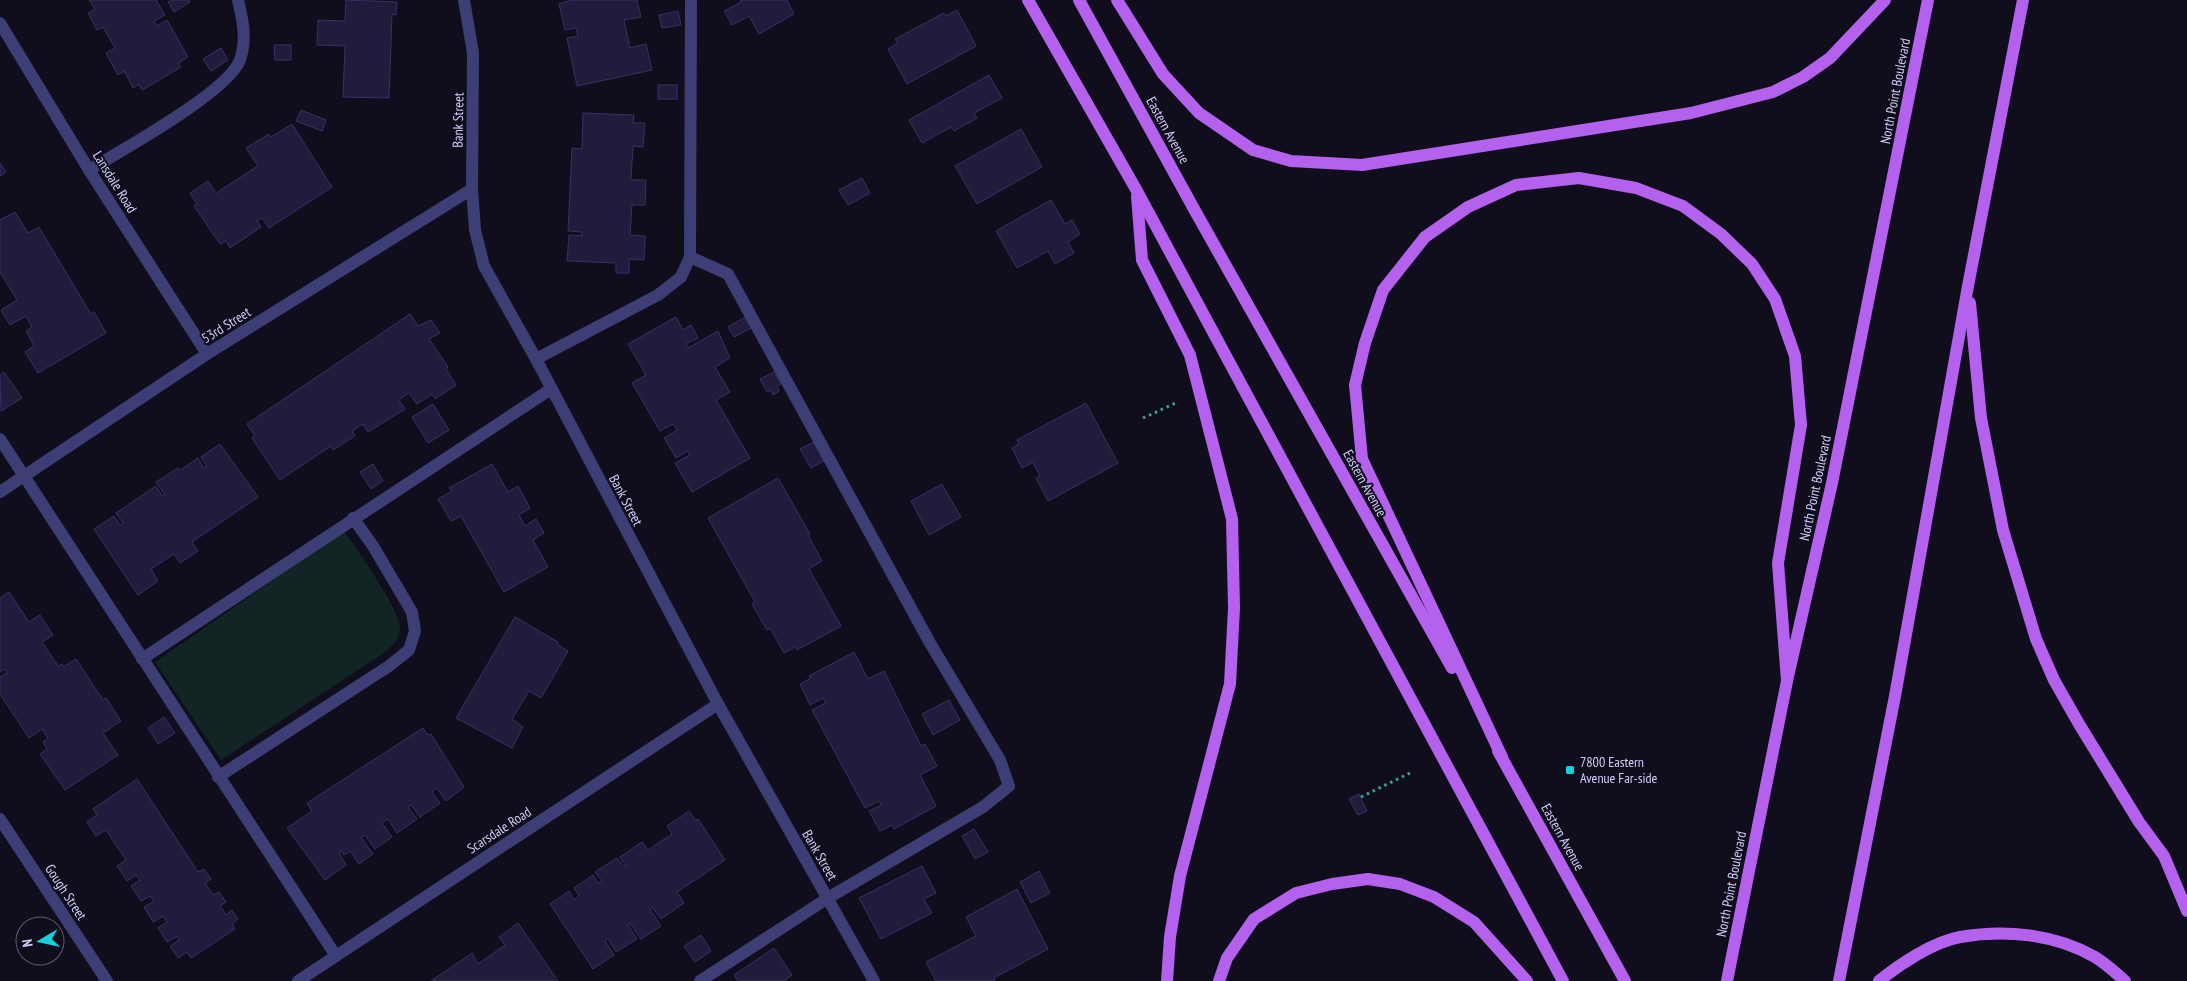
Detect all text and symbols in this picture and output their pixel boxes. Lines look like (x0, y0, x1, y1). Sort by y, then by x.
street label: North Point Boulevard (1876, 37, 1914, 145)
street label: Bank Street (449, 92, 467, 148)
street label: Eastern Avenue (1142, 93, 1194, 167)
street label: Lansdale Road (89, 148, 141, 216)
street label: 53rd Street (198, 303, 254, 347)
street label: North Point Boulevard (1795, 434, 1835, 542)
street label: Eastern Avenue (1339, 446, 1391, 520)
street label: Bank Street (605, 471, 647, 529)
place label: 7800 Eastern Avenue Far-side (1580, 753, 1657, 787)
marker: 7800 Eastern Avenue Far-side (1564, 764, 1576, 776)
street label: Eastern Avenue (1537, 800, 1589, 874)
street label: Scarsdale Road (464, 803, 534, 857)
street label: Bank Street (798, 827, 842, 884)
street label: North Point Boulevard (1712, 830, 1750, 938)
street label: Gough Street (41, 861, 91, 924)
north arrow (15, 916, 65, 966)
text: N (18, 938, 37, 948)

